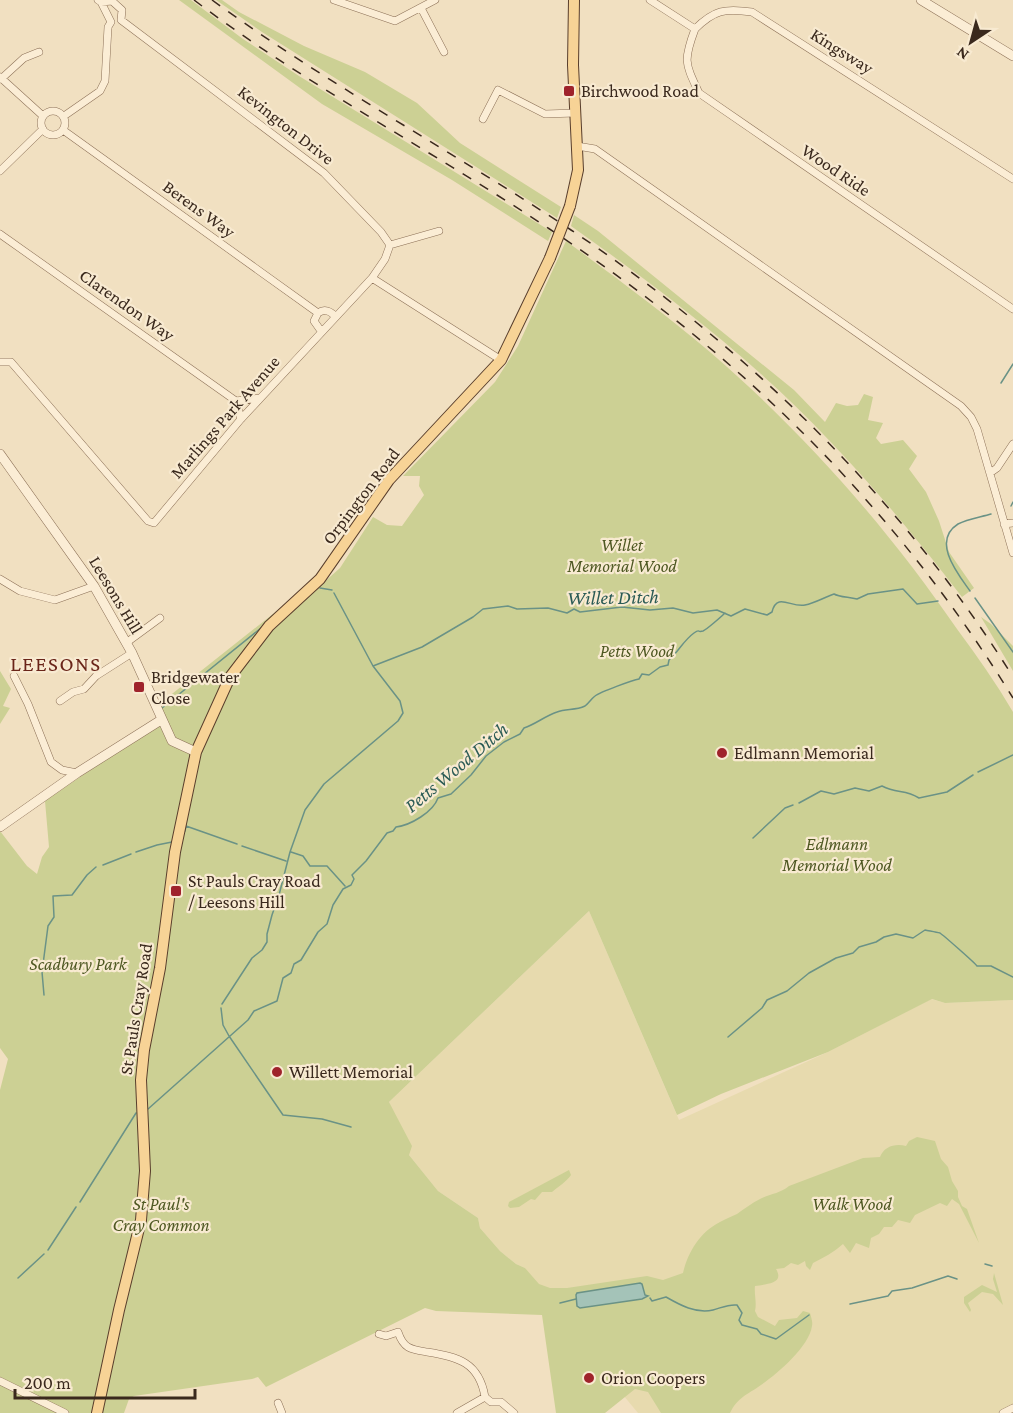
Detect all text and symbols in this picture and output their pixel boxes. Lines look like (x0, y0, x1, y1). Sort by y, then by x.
north arrow (941, 12, 1001, 72)
street label: Kingsway (807, 24, 878, 78)
text: N (953, 44, 972, 64)
street label: Kevington Drive (234, 81, 338, 169)
place label: Birchwood Road (581, 81, 699, 101)
marker: Birchwood Road (562, 84, 576, 98)
street label: Wood Ride (798, 140, 874, 200)
street label: Berens Way (159, 176, 239, 242)
street label: Clarendon Way (76, 265, 179, 345)
street label: Marlings Park Avenue (166, 351, 284, 482)
street label: Orpington Road (318, 444, 404, 548)
park label: Willet Memorial Wood (566, 535, 677, 576)
street label: Leesons Hill (85, 553, 147, 638)
water label: Willet Ditch (567, 585, 659, 609)
park label: Petts Wood (600, 641, 675, 661)
district label: LEESONS (10, 652, 102, 676)
place label: Bridgewater Close (151, 667, 240, 708)
marker: Bridgewater Close (132, 680, 146, 694)
water label: Petts Wood Ditch (400, 717, 512, 817)
place label: Edlmann Memorial (734, 743, 874, 763)
marker: Edlmann Memorial (715, 746, 729, 760)
park label: Edlmann Memorial Wood (781, 834, 892, 875)
place label: St Pauls Cray Road / Leesons Hill (188, 871, 321, 912)
marker: St Pauls Cray Road / Leesons Hill (169, 884, 183, 898)
street label: St Pauls Cray Road (116, 941, 156, 1076)
park label: Scadbury Park (29, 954, 128, 974)
place label: Willett Memorial (289, 1062, 413, 1082)
marker: Willett Memorial (270, 1065, 284, 1079)
park label: St Paul's Cray Common (112, 1194, 210, 1235)
park label: Walk Wood (812, 1194, 892, 1214)
scale bar (15, 1362, 195, 1400)
place label: Orion Coopers (601, 1368, 705, 1388)
marker: Orion Coopers (582, 1371, 596, 1385)
text: 200 m (24, 1373, 71, 1393)

